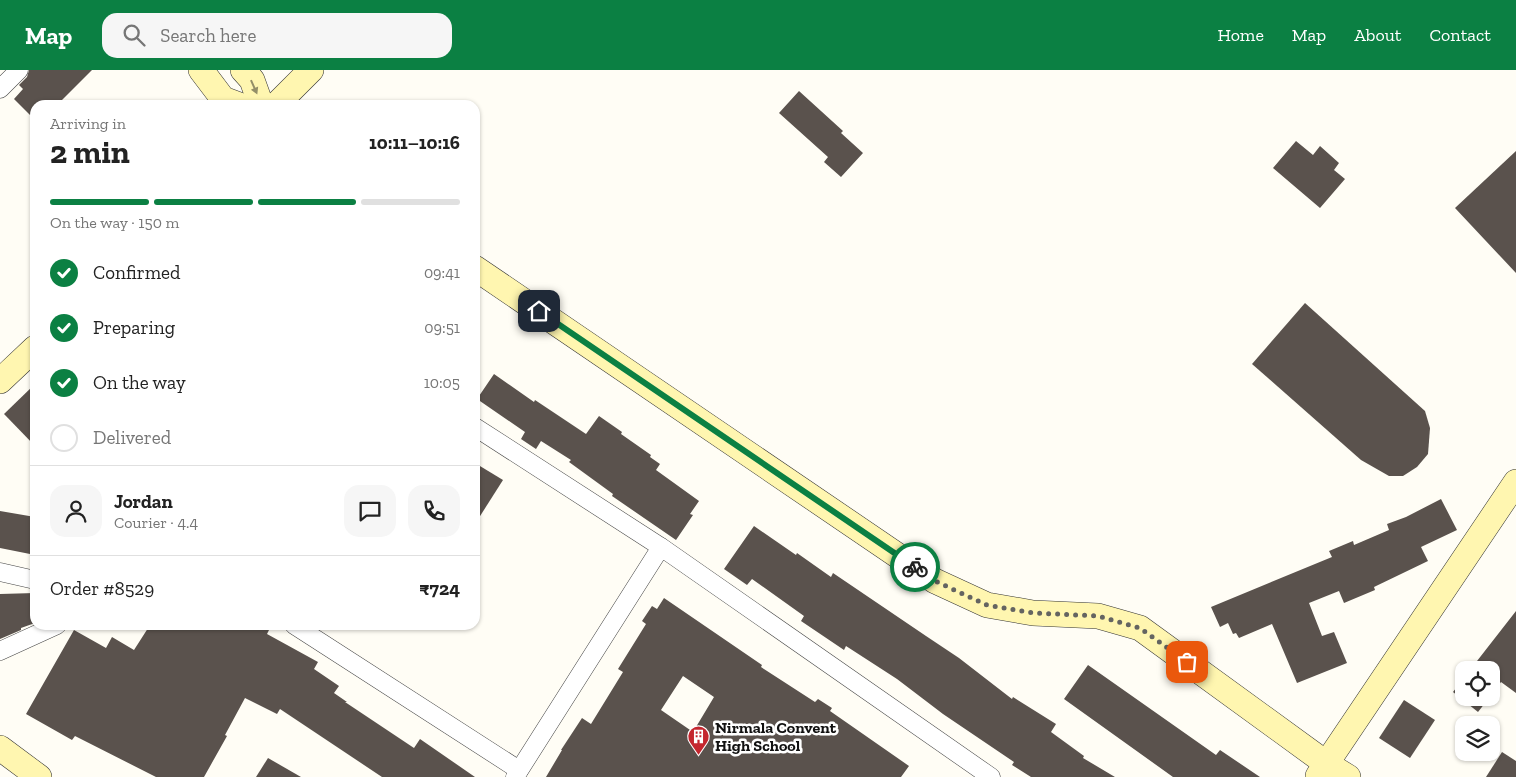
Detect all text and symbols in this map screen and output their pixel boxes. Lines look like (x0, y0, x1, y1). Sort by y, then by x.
search box (102, 13, 452, 58)
text: Map (25, 21, 72, 50)
icon: search (120, 21, 148, 49)
text: Search here (160, 24, 257, 47)
text: Home (1217, 24, 1264, 46)
text: Map (1292, 24, 1326, 46)
text: About (1354, 24, 1401, 46)
text: Contact (1429, 24, 1491, 46)
one-way arrow (250, 80, 258, 94)
text: Arriving in (50, 114, 126, 133)
text: 10:11–10:16 (369, 131, 460, 154)
text: 2 min (50, 133, 130, 171)
text: On the way · 150 m (50, 213, 179, 232)
icon: check (50, 259, 78, 287)
text: Confirmed (93, 261, 180, 284)
text: 09:41 (424, 263, 460, 282)
pin (518, 290, 560, 332)
icon: home (525, 297, 553, 325)
icon: check (50, 314, 78, 342)
text: Preparing (93, 316, 175, 339)
text: 09:51 (424, 318, 460, 337)
icon: check (50, 369, 78, 397)
text: On the way (93, 371, 186, 394)
text: 10:05 (424, 373, 460, 392)
text: Delivered (93, 426, 171, 449)
button: person (50, 485, 102, 537)
button: chat (344, 485, 396, 537)
button: phone (408, 485, 460, 537)
text: Jordan (114, 490, 173, 513)
text: Courier · 4.4 (114, 513, 198, 532)
courier (890, 542, 940, 592)
icon: bike (901, 553, 929, 581)
text: Order #8529 (50, 577, 154, 600)
text: ₹724 (419, 577, 460, 600)
pin (1166, 641, 1208, 683)
icon: bag (1173, 648, 1201, 676)
map controls (1455, 661, 1500, 761)
button: locate (1455, 661, 1500, 706)
button: layers (1455, 716, 1500, 761)
place label: Nirmala Convent High School (715, 718, 837, 755)
building icon: Nirmala Convent High School (687, 724, 711, 755)

